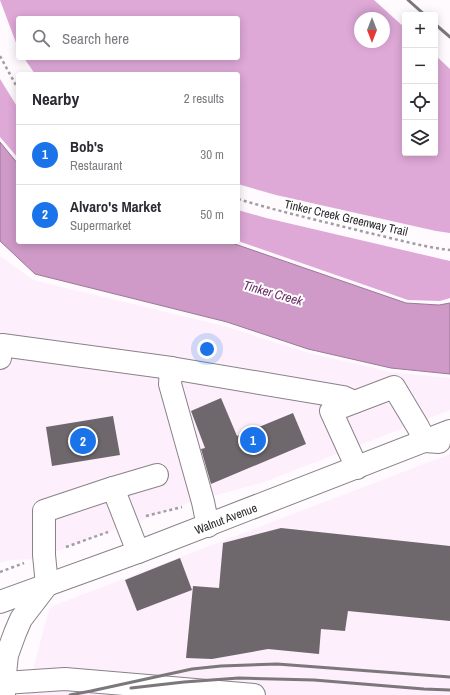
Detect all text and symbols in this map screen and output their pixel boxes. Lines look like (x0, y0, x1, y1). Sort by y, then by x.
north arrow (354, 12, 390, 48)
map controls (402, 12, 438, 156)
button: + (402, 12, 438, 48)
search box (16, 16, 240, 60)
icon: search (30, 27, 52, 49)
text: Search here (62, 28, 129, 49)
button: − (402, 48, 438, 84)
button: locate (402, 84, 438, 120)
text: Nearby (32, 87, 79, 110)
text: 2 results (184, 90, 224, 107)
button: layers (402, 120, 438, 156)
text: Bob's (70, 136, 104, 157)
text: 1 (42, 146, 48, 163)
text: 30 m (200, 146, 224, 163)
text: Restaurant (70, 157, 122, 174)
text: Alvaro's Market (70, 196, 161, 217)
street label: Tinker Creek Greenway Trail (283, 196, 409, 240)
text: 2 (42, 206, 48, 223)
text: 50 m (200, 206, 224, 223)
text: Supermarket (70, 217, 131, 234)
water label: Tinker Creek (241, 276, 305, 310)
your location (197, 339, 217, 359)
pin: 1 (240, 425, 266, 455)
pin: 2 (70, 426, 96, 456)
street label: Walnut Avenue (192, 500, 260, 538)

